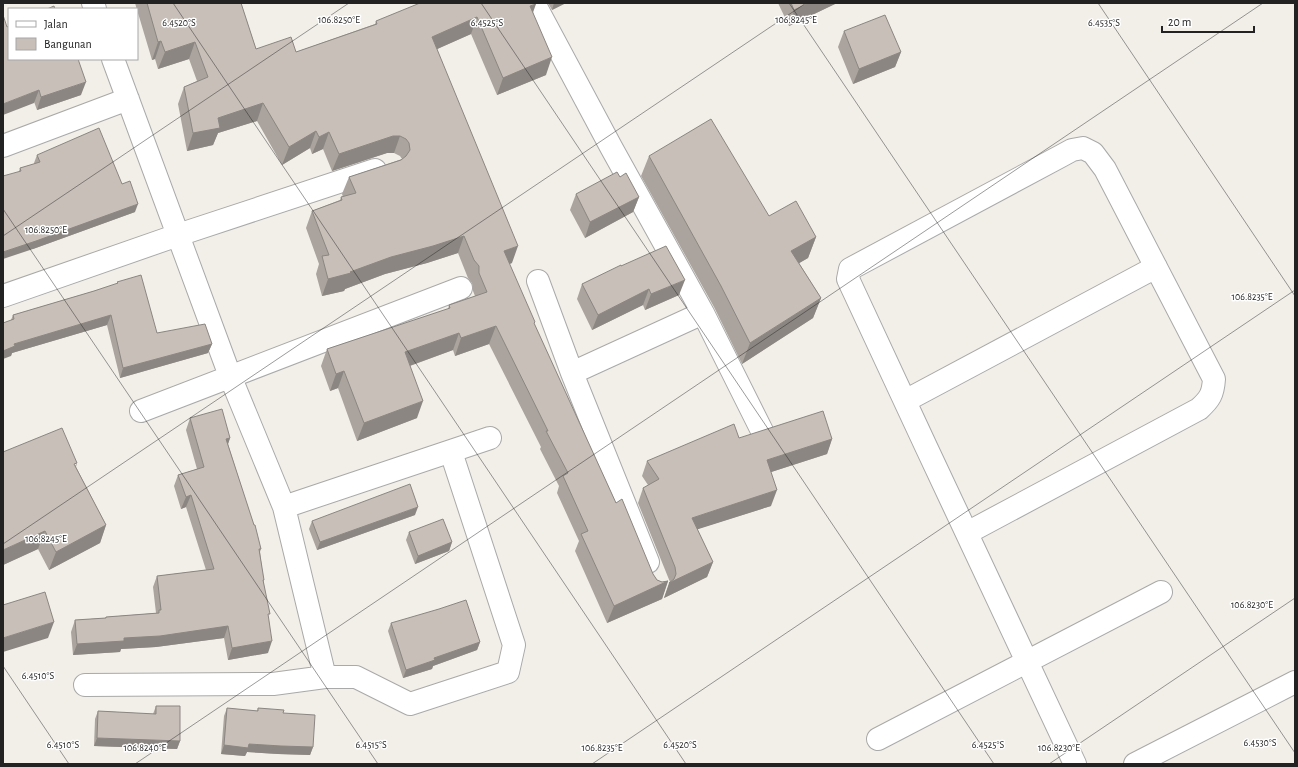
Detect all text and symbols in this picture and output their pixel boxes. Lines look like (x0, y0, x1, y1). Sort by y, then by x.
legend (8, 8, 138, 60)
scale bar (1162, 8, 1254, 34)
text: 106.8250°E (318, 15, 360, 25)
text: 106.8245°E (775, 15, 817, 25)
text: 20 m (1168, 16, 1191, 28)
text: Jalan (44, 18, 68, 30)
text: 6.4520°S (162, 18, 196, 28)
text: 6.4525°S (471, 18, 503, 28)
text: 6.4535°S (1088, 18, 1120, 28)
text: Bangunan (44, 38, 92, 50)
text: 106.8250°E (25, 225, 67, 235)
text: 106.8235°E (1231, 292, 1273, 302)
text: 106.8245°E (25, 534, 67, 544)
text: 106.8230°E (1231, 600, 1273, 610)
text: 6.4510°S (22, 671, 54, 681)
text: 6.4530°S (1243, 738, 1277, 748)
text: 6.4510°S (47, 740, 79, 750)
text: 6.4515°S (355, 740, 387, 750)
text: 6.4520°S (663, 740, 697, 750)
text: 6.4525°S (972, 740, 1004, 750)
text: 106.8240°E (124, 743, 167, 753)
text: 106.8235°E (581, 743, 623, 753)
text: 106.8230°E (1038, 743, 1080, 753)

